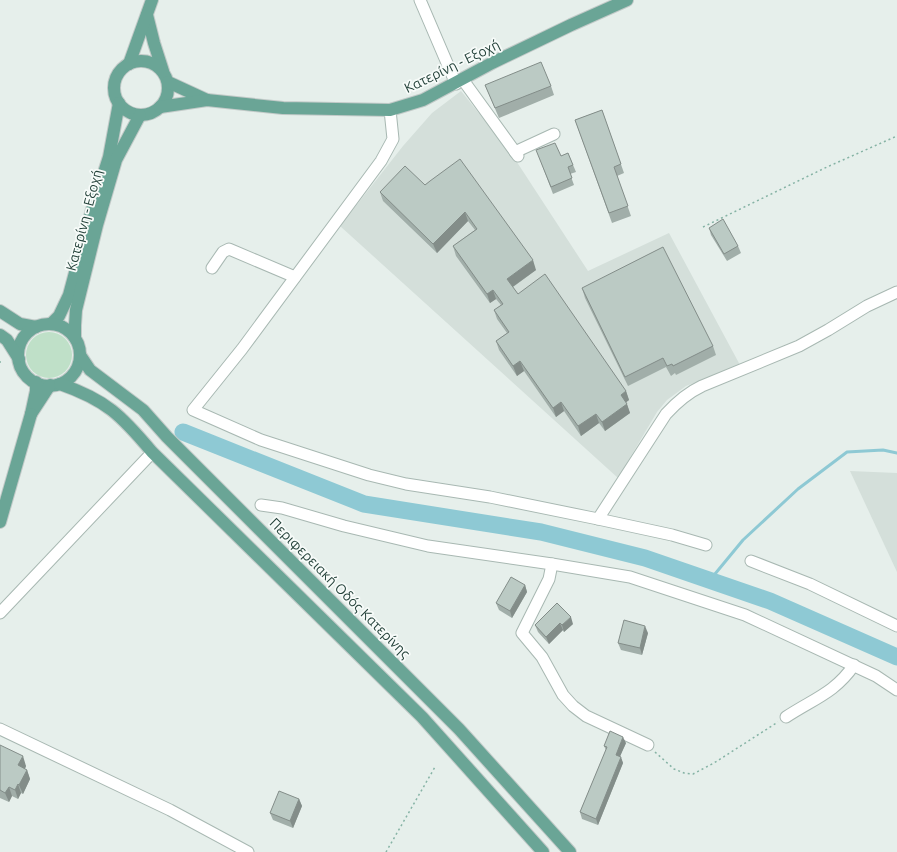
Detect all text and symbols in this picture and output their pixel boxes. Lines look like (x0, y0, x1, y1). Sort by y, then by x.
street label: Κατερίνη - Εξοχή (402, 36, 502, 96)
street label: Κατερίνη - Εξοχή (63, 168, 105, 272)
street label: Περιφερειακή Οδός Κατερίνης (267, 515, 414, 662)

